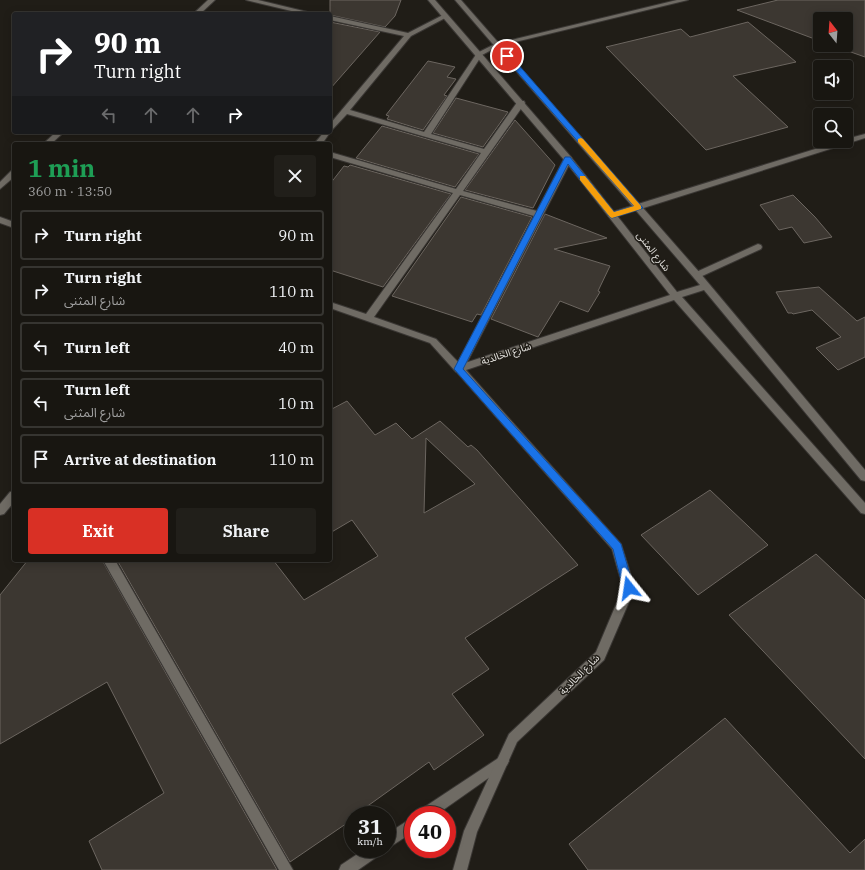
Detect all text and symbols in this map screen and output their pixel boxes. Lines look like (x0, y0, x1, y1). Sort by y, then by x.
north arrow (813, 12, 853, 52)
map controls (813, 12, 853, 148)
text: 90 m (94, 24, 161, 61)
icon: right (28, 28, 80, 80)
pin (490, 39, 524, 73)
icon: arrive (496, 45, 518, 67)
text: Turn right (94, 60, 181, 83)
button: sound (813, 60, 853, 100)
icon: left (98, 104, 120, 126)
icon: ahead (140, 104, 162, 126)
icon: ahead (182, 104, 204, 126)
icon: right (224, 104, 246, 126)
button: search (813, 108, 853, 148)
text: 1 min (28, 152, 95, 184)
button: close (274, 155, 316, 197)
text: 360 m · 13:50 (28, 183, 112, 200)
icon: right (30, 224, 52, 246)
text: Turn right (64, 226, 142, 245)
text: 90 m (278, 226, 314, 245)
street label: شارع المثنى (633, 229, 673, 275)
text: Turn right (64, 268, 142, 287)
icon: right (30, 280, 52, 302)
text: 110 m (269, 282, 314, 301)
text: شارع المثنى (64, 292, 125, 309)
icon: left (30, 336, 52, 358)
text: Turn left (64, 338, 130, 357)
text: 40 m (278, 338, 314, 357)
street label: شارع الخالدية (479, 339, 533, 369)
text: Turn left (64, 380, 130, 399)
icon: left (30, 392, 52, 414)
text: 10 m (278, 394, 314, 413)
text: شارع المثنى (64, 404, 125, 421)
icon: arrive (30, 448, 52, 470)
text: Arrive at destination (64, 450, 216, 469)
text: 110 m (269, 450, 314, 469)
button: Exit (28, 508, 168, 554)
button: Share (176, 508, 316, 554)
position arrow (608, 567, 650, 609)
street label: شارع الخالدية (556, 651, 603, 698)
speed limit sign: 40 (404, 806, 456, 858)
text: 31 (358, 813, 382, 840)
text: km/h (357, 835, 383, 848)

